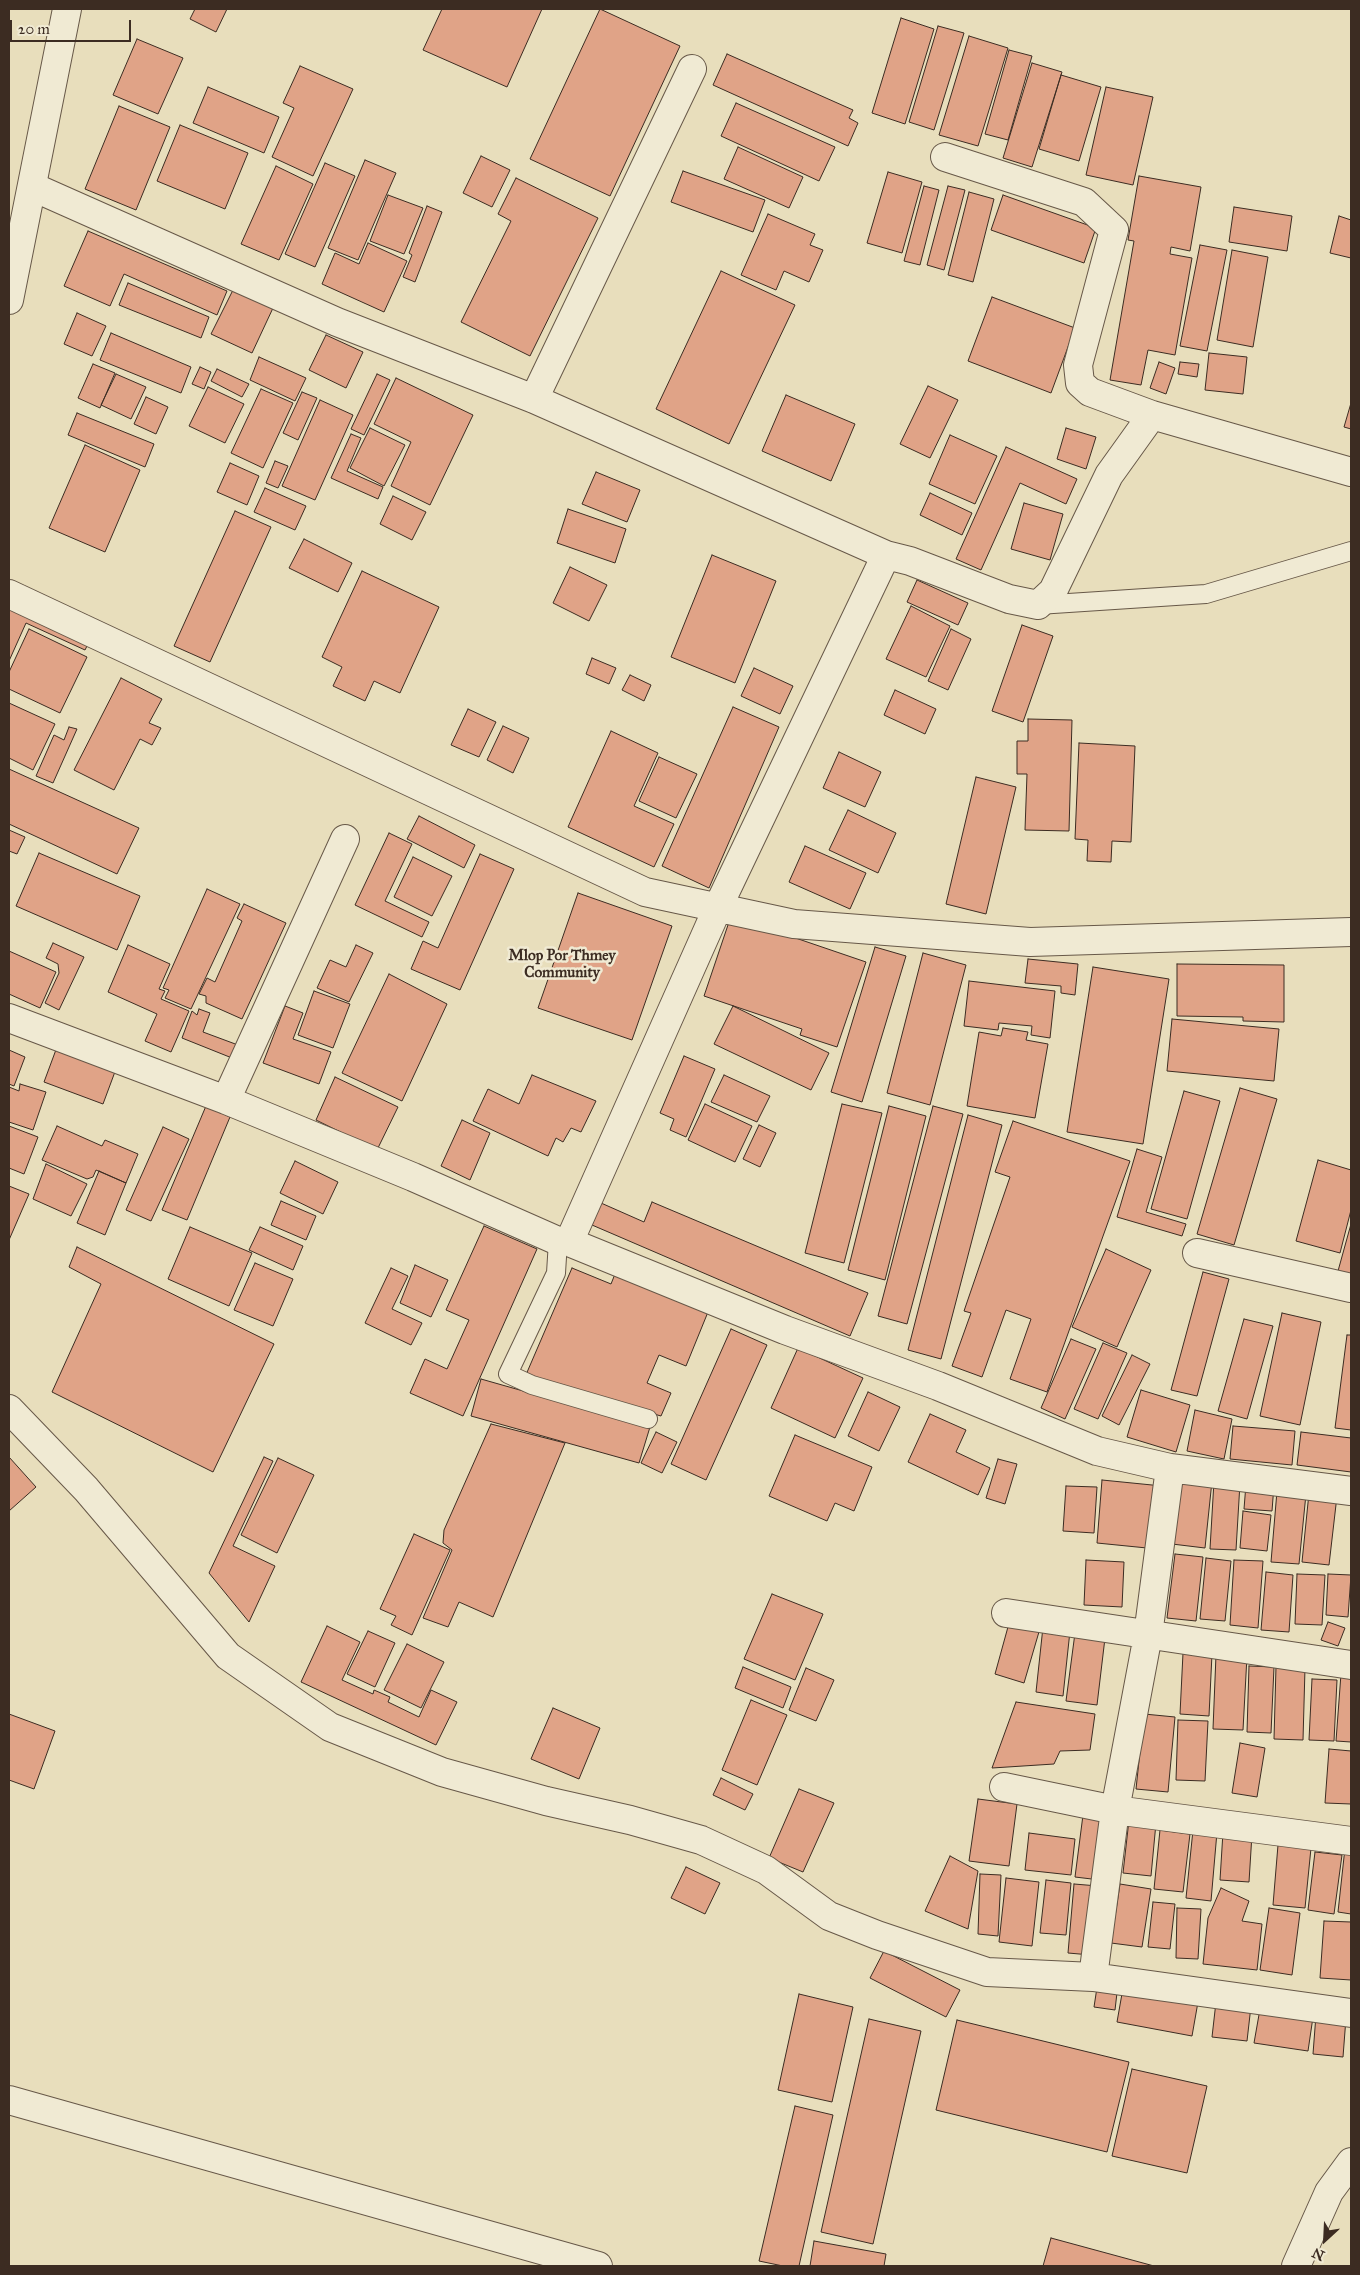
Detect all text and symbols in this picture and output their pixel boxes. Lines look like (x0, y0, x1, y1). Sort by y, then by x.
scale bar (12, 10, 134, 42)
text: 20 m (18, 20, 50, 38)
district label: Mlop Por Thmey Community (509, 947, 615, 982)
north arrow (1300, 2215, 1350, 2265)
text: N (1309, 2244, 1327, 2264)

